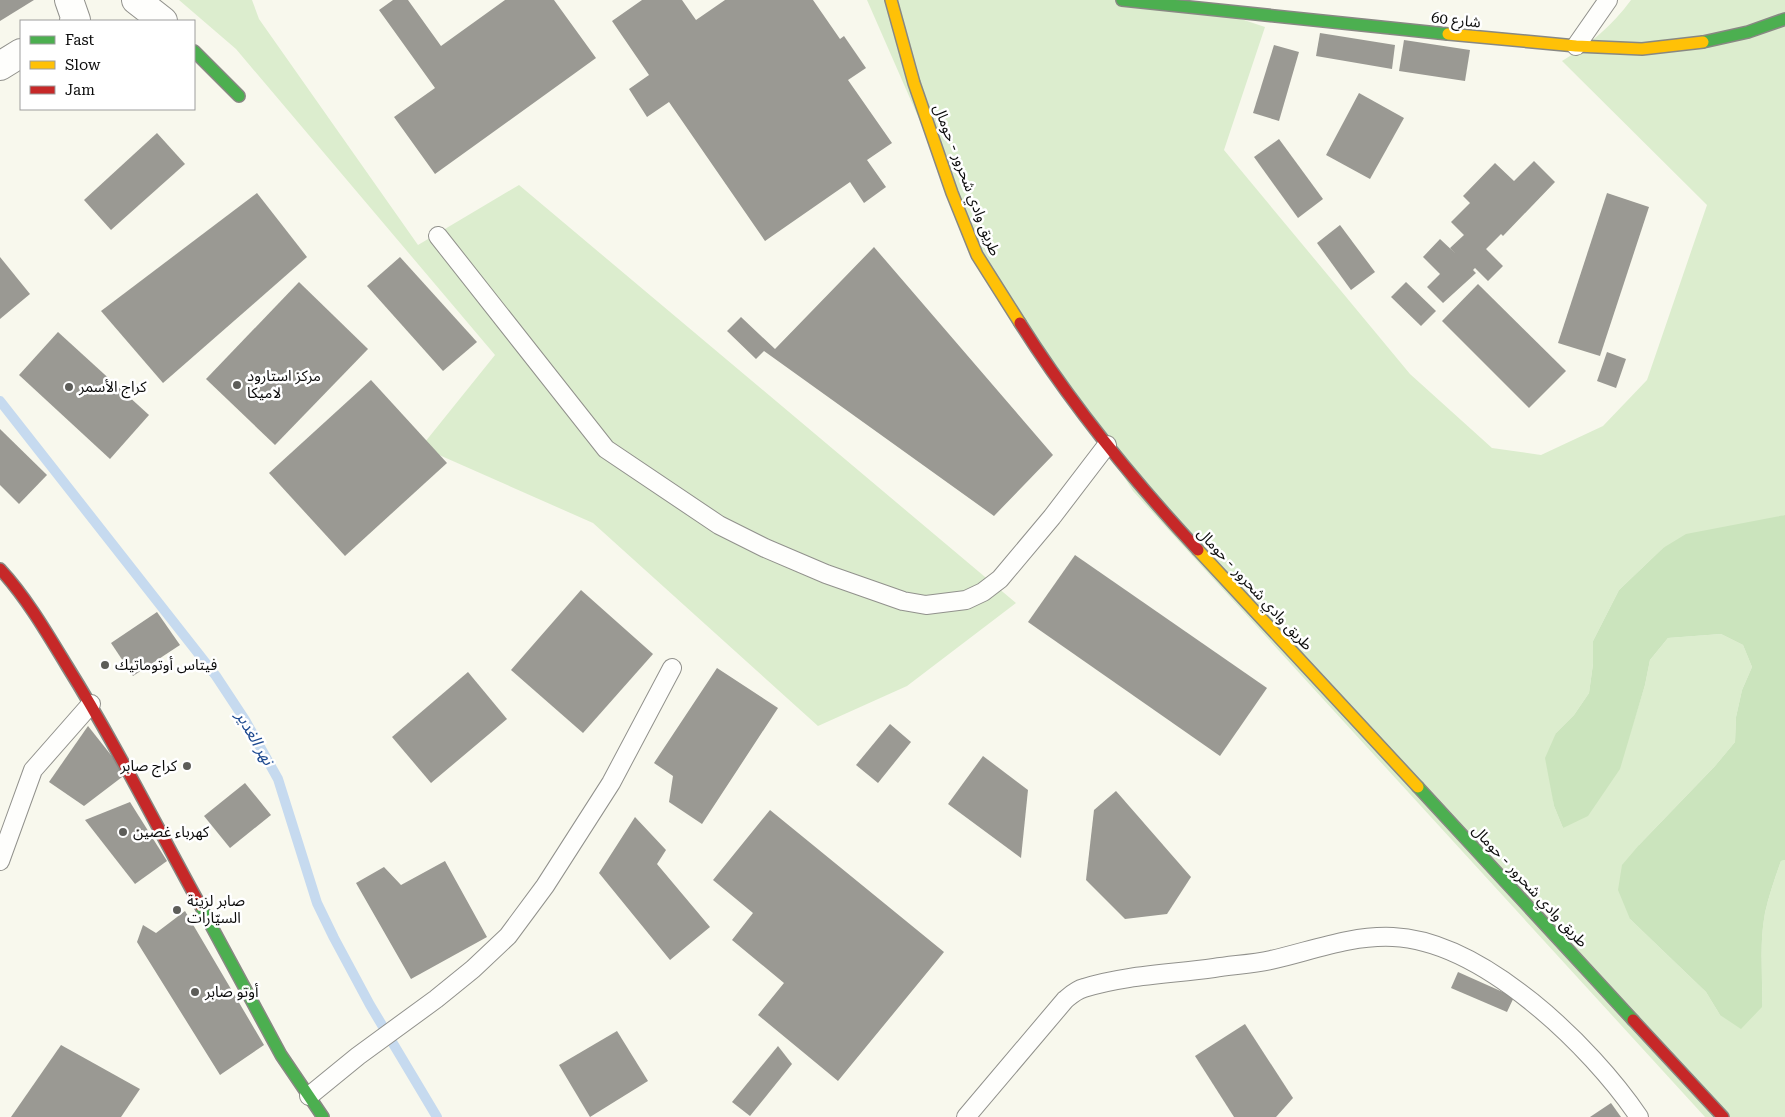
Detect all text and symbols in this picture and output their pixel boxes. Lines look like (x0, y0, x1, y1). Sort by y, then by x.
street label: شارع 60 (1430, 8, 1482, 35)
legend (20, 20, 195, 110)
text: Fast (65, 31, 95, 49)
text: Slow (65, 56, 101, 74)
text: Jam (65, 81, 95, 99)
street label: طريق وادي شحرور - حومال (927, 102, 1004, 259)
place label: مركز استارود لاميكا (247, 367, 321, 402)
place label: كراج الأسمر (78, 378, 147, 399)
marker: مركز استارود لاميكا (231, 379, 243, 391)
marker: كراج الأسمر (63, 381, 75, 393)
street label: طريق وادي شحرور - حومال (1192, 524, 1316, 656)
place label: فيتاس أوتوماتيك (115, 656, 217, 674)
marker: فيتاس أوتوماتيك (99, 659, 111, 671)
water label: نهر الغدير (231, 706, 279, 770)
place label: كراج صابر (119, 757, 178, 778)
marker: كراج صابر (181, 760, 193, 772)
street label: طريق وادي شحرور - حومال (1467, 821, 1591, 953)
place label: كهرباء غصين (133, 823, 210, 841)
marker: كهرباء غصين (117, 826, 129, 838)
place label: صابر لزينة السيّارات (187, 892, 245, 927)
marker: صابر لزينة السيّارات (171, 904, 183, 916)
place label: أوتو صابر (204, 983, 259, 1001)
marker: أوتو صابر (189, 986, 201, 998)

